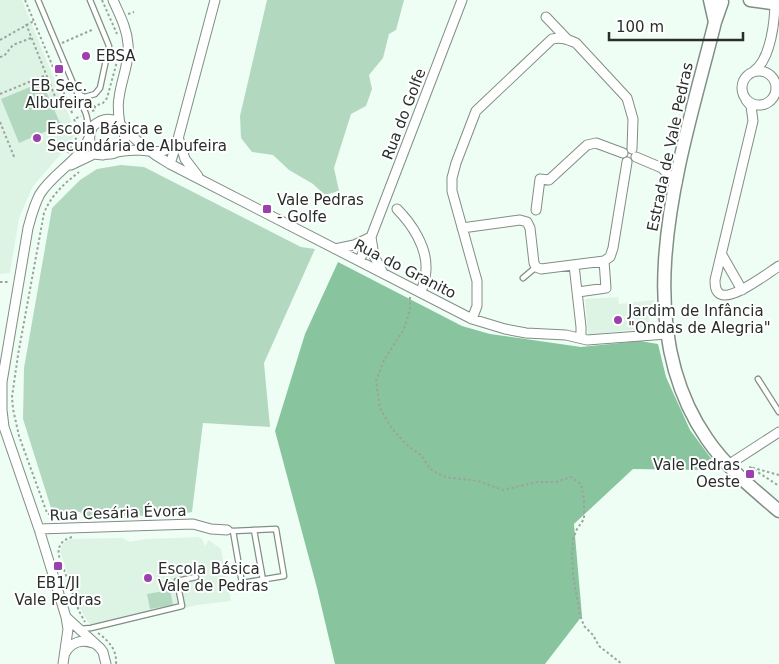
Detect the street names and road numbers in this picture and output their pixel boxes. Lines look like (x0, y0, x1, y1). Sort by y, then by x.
street label: Estrada de Vale Pedras (643, 61, 697, 233)
street label: Rua do Golfe (378, 66, 430, 162)
street label: Rua do Granito (351, 235, 459, 303)
street label: Rua Cesária Évora (49, 501, 187, 524)

